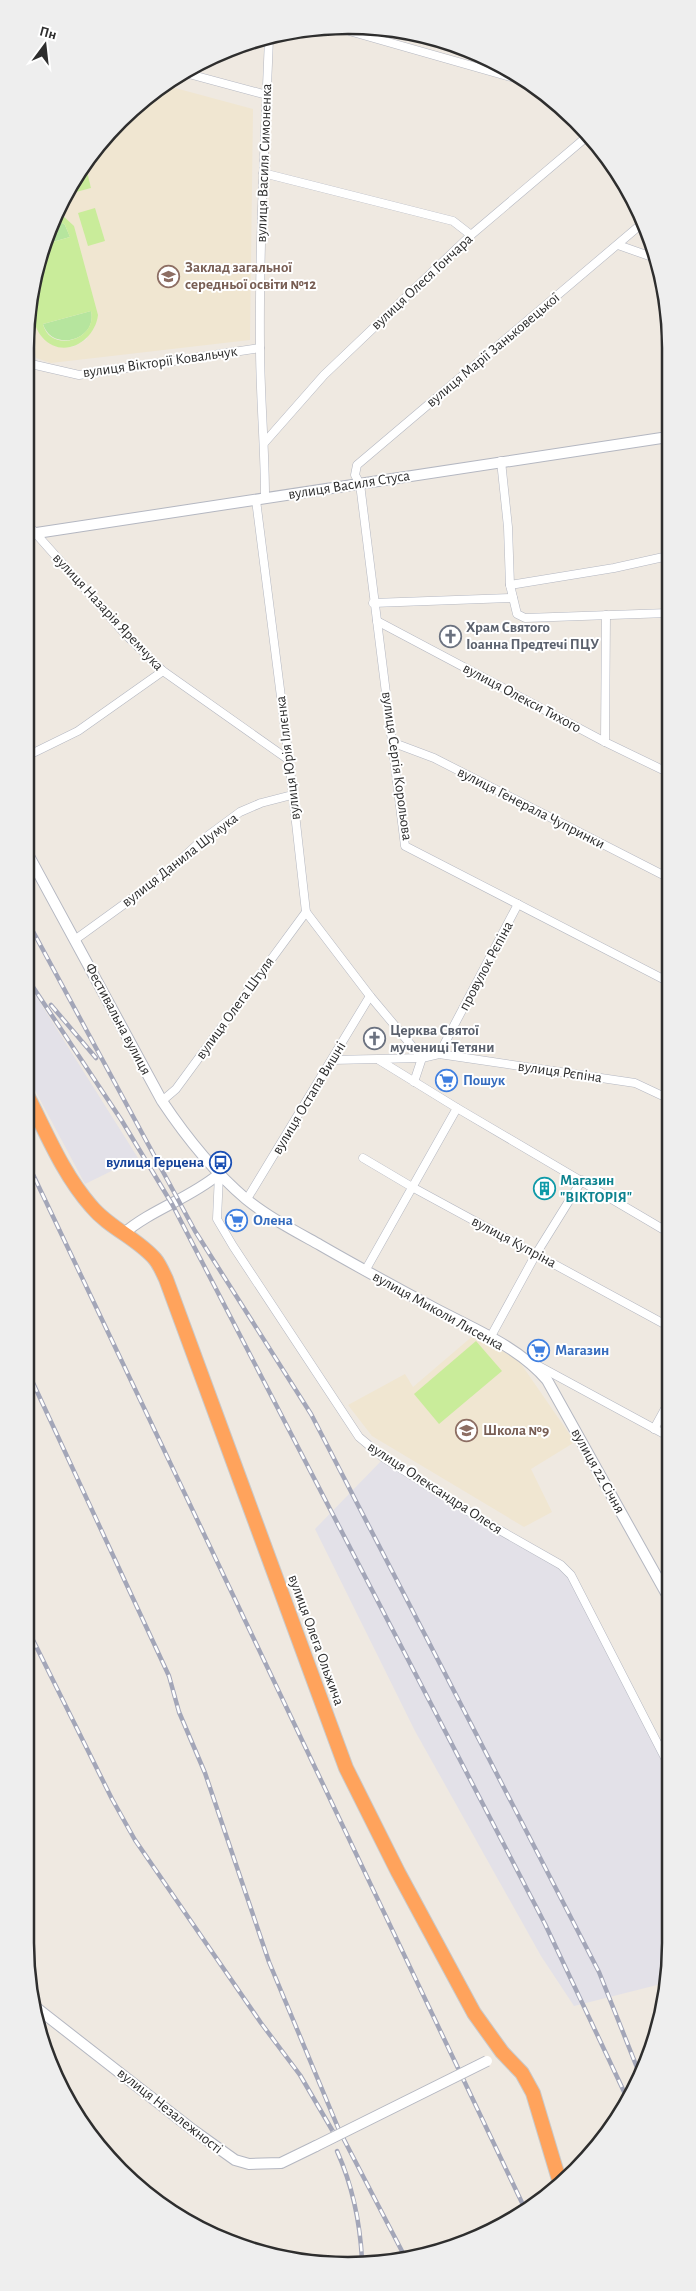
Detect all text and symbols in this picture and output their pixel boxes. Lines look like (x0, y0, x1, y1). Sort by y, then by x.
north arrow (20, 20, 70, 70)
text: Пн (38, 24, 58, 42)
street label: вулиця Василя Симоненка (254, 83, 274, 243)
street label: вулиця Олеся Гончара (368, 231, 476, 333)
place label: Заклад загальної середньої освіти №12 (185, 260, 316, 292)
school or university icon: Заклад загальної середньої освіти №12 (157, 264, 181, 288)
street label: вулиця Марії Заньковецької (424, 290, 563, 410)
street label: вулиця Вікторії Ковальчук (82, 344, 238, 380)
street label: вулиця Василя Стуса (287, 468, 411, 502)
street label: вулиця Назарія Яремчука (50, 550, 166, 674)
place label: Храм Святого Іоанна Предтечі ПЦУ (466, 620, 599, 652)
church icon: Храм Святого Іоанна Предтечі ПЦУ (438, 624, 462, 648)
street label: вулиця Олекси Тихого (460, 660, 584, 736)
street label: вулиця Сергія Корольова (379, 691, 415, 842)
street label: вулиця Юрія Іллєнка (273, 695, 303, 821)
street label: вулиця Генерала Чупринки (455, 764, 607, 852)
street label: вулиця Данила Шумука (119, 810, 241, 910)
street label: провулок Рєпіна (456, 919, 516, 1013)
street label: вулиця Олега Штуля (193, 954, 277, 1062)
street label: Фестивальна вулиця (82, 961, 154, 1077)
place label: Церква Святої мучениці Тетяни (390, 1023, 494, 1055)
church icon: Церква Святої мучениці Тетяни (362, 1027, 386, 1051)
street label: вулиця Остапа Вишні (269, 1039, 349, 1157)
street label: вулиця Рєпіна (517, 1059, 603, 1085)
supermarket icon: Пошук (435, 1068, 459, 1092)
place label: Пошук (463, 1073, 506, 1088)
bus stop icon: вулиця Герцена (208, 1150, 232, 1174)
place label: вулиця Герцена (106, 1155, 204, 1170)
place label: Магазин "ВІКТОРІЯ" (560, 1173, 632, 1205)
building icon: Магазин "ВІКТОРІЯ" (532, 1177, 556, 1201)
supermarket icon: Олена (225, 1208, 249, 1232)
place label: Олена (253, 1213, 293, 1228)
street label: вулиця Купріна (469, 1213, 559, 1271)
street label: вулиця Миколи Лисенка (370, 1269, 506, 1353)
supermarket icon: Магазин (527, 1338, 551, 1362)
place label: Магазин (555, 1343, 609, 1358)
school or university icon: Школа №9 (455, 1418, 479, 1442)
place label: Школа №9 (483, 1423, 549, 1438)
street label: вулиця 22 Січня (568, 1426, 628, 1516)
street label: вулиця Олександра Олеся (365, 1439, 505, 1537)
street label: вулиця Олега Ольжича (285, 1573, 347, 1707)
street label: вулиця Незалежності (115, 2065, 225, 2157)

